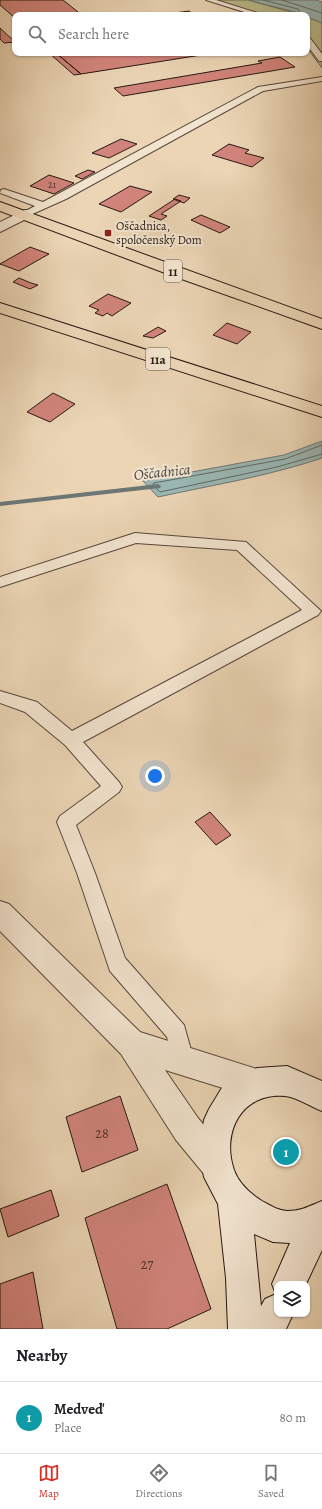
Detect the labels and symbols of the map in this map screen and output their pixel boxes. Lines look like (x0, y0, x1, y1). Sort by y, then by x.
house number: 21 (48, 178, 57, 191)
place label: Oščadnica, spoločenský Dom (116, 218, 202, 248)
marker: Oščadnica, spoločenský Dom (103, 228, 113, 238)
road number: 11 (164, 260, 182, 282)
road number: 11a (146, 348, 170, 370)
water label: Oščadnica (133, 459, 192, 485)
your location (145, 766, 165, 786)
house number: 28 (95, 1124, 109, 1143)
pin: 1 (273, 1137, 299, 1167)
house number: 27 (141, 1255, 153, 1274)

